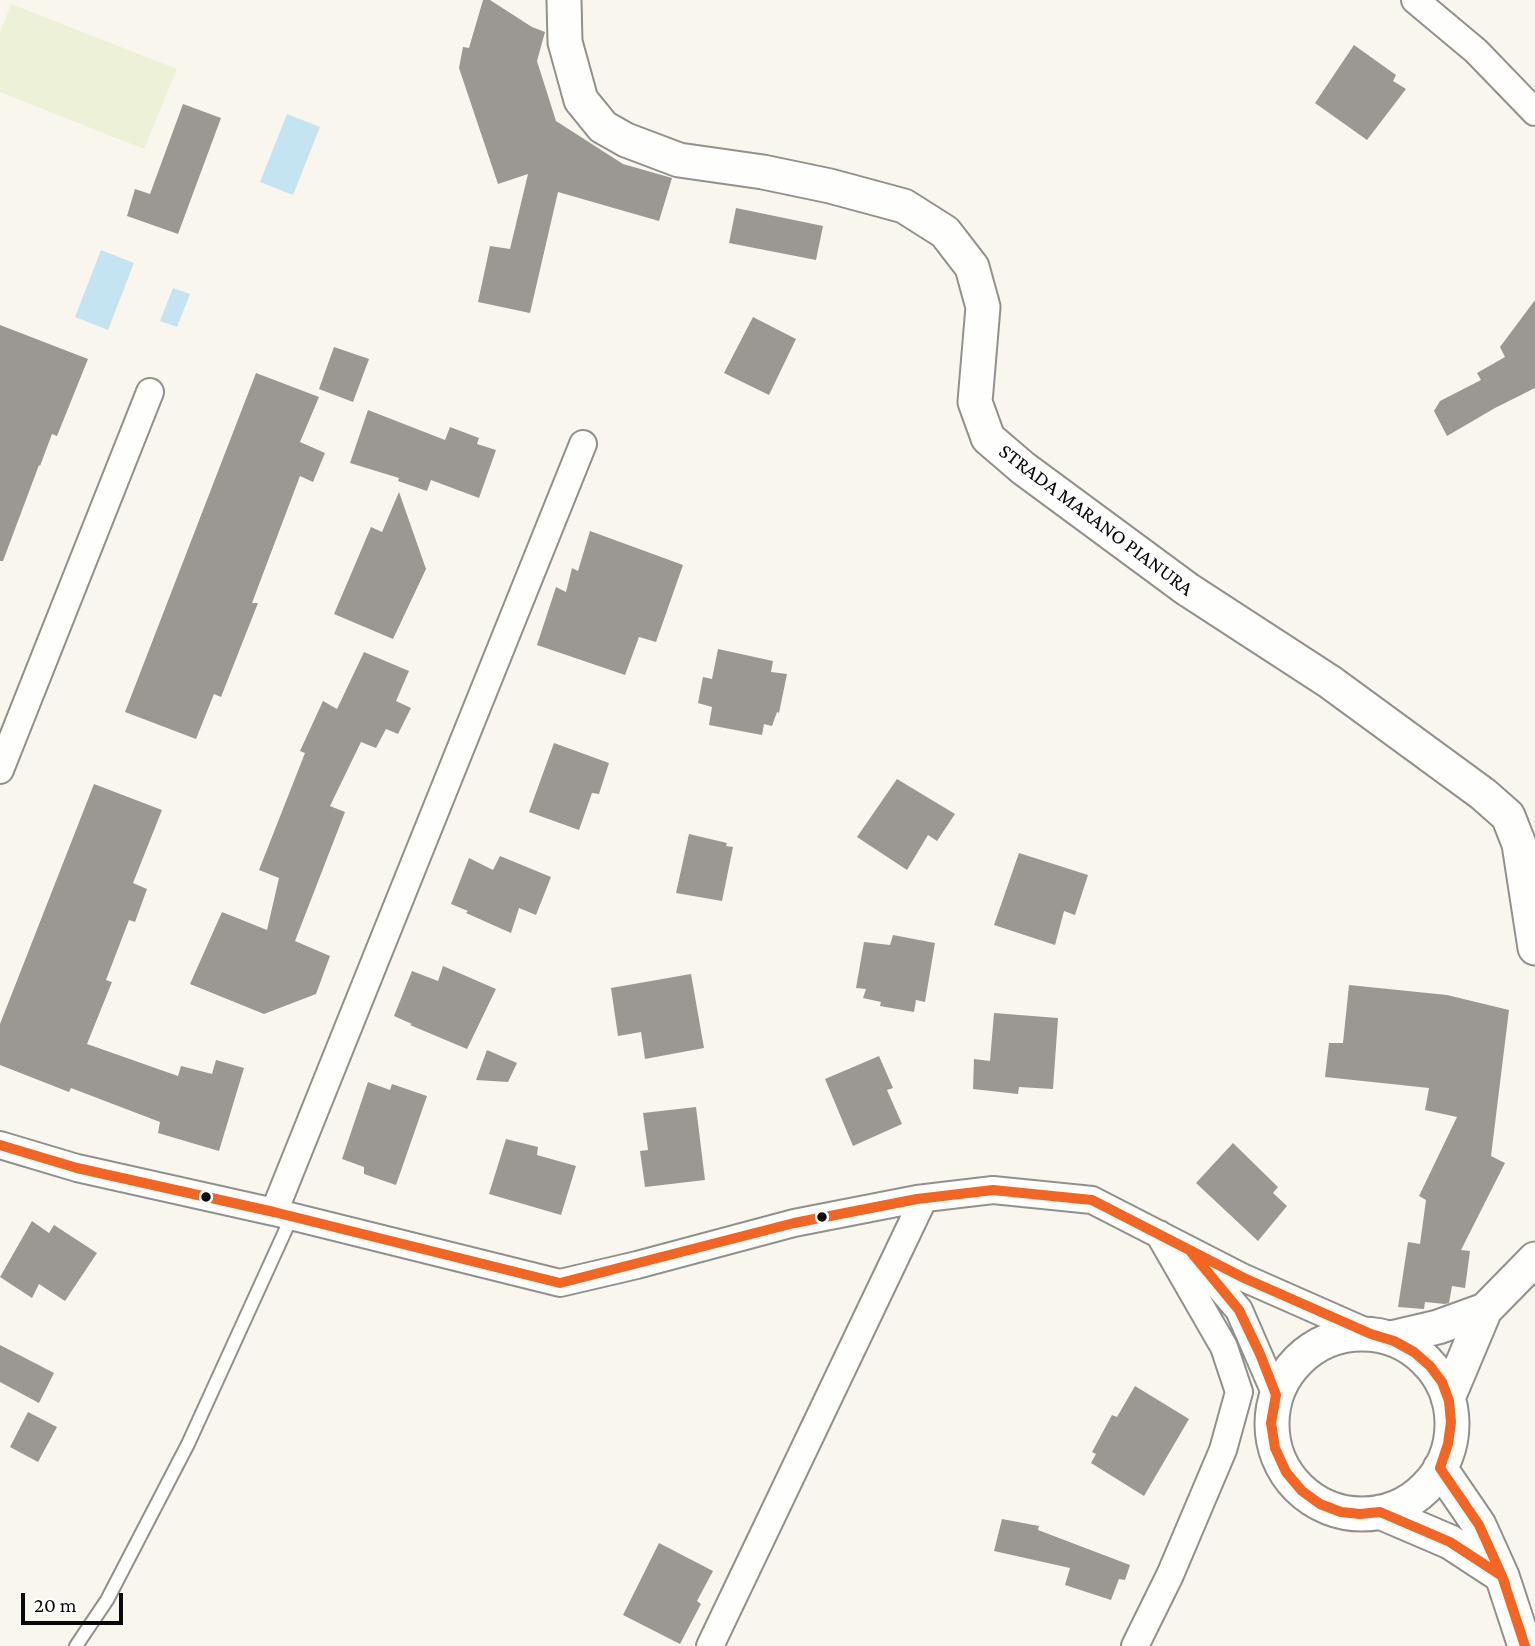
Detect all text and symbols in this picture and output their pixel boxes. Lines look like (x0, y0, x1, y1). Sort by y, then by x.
street label: STRADA MARANO PIANURA (994, 439, 1198, 601)
unlabelled marker (199, 1190, 213, 1204)
unlabelled marker (815, 1210, 829, 1224)
scale bar (24, 1580, 126, 1624)
text: 20 m (34, 1593, 77, 1617)

